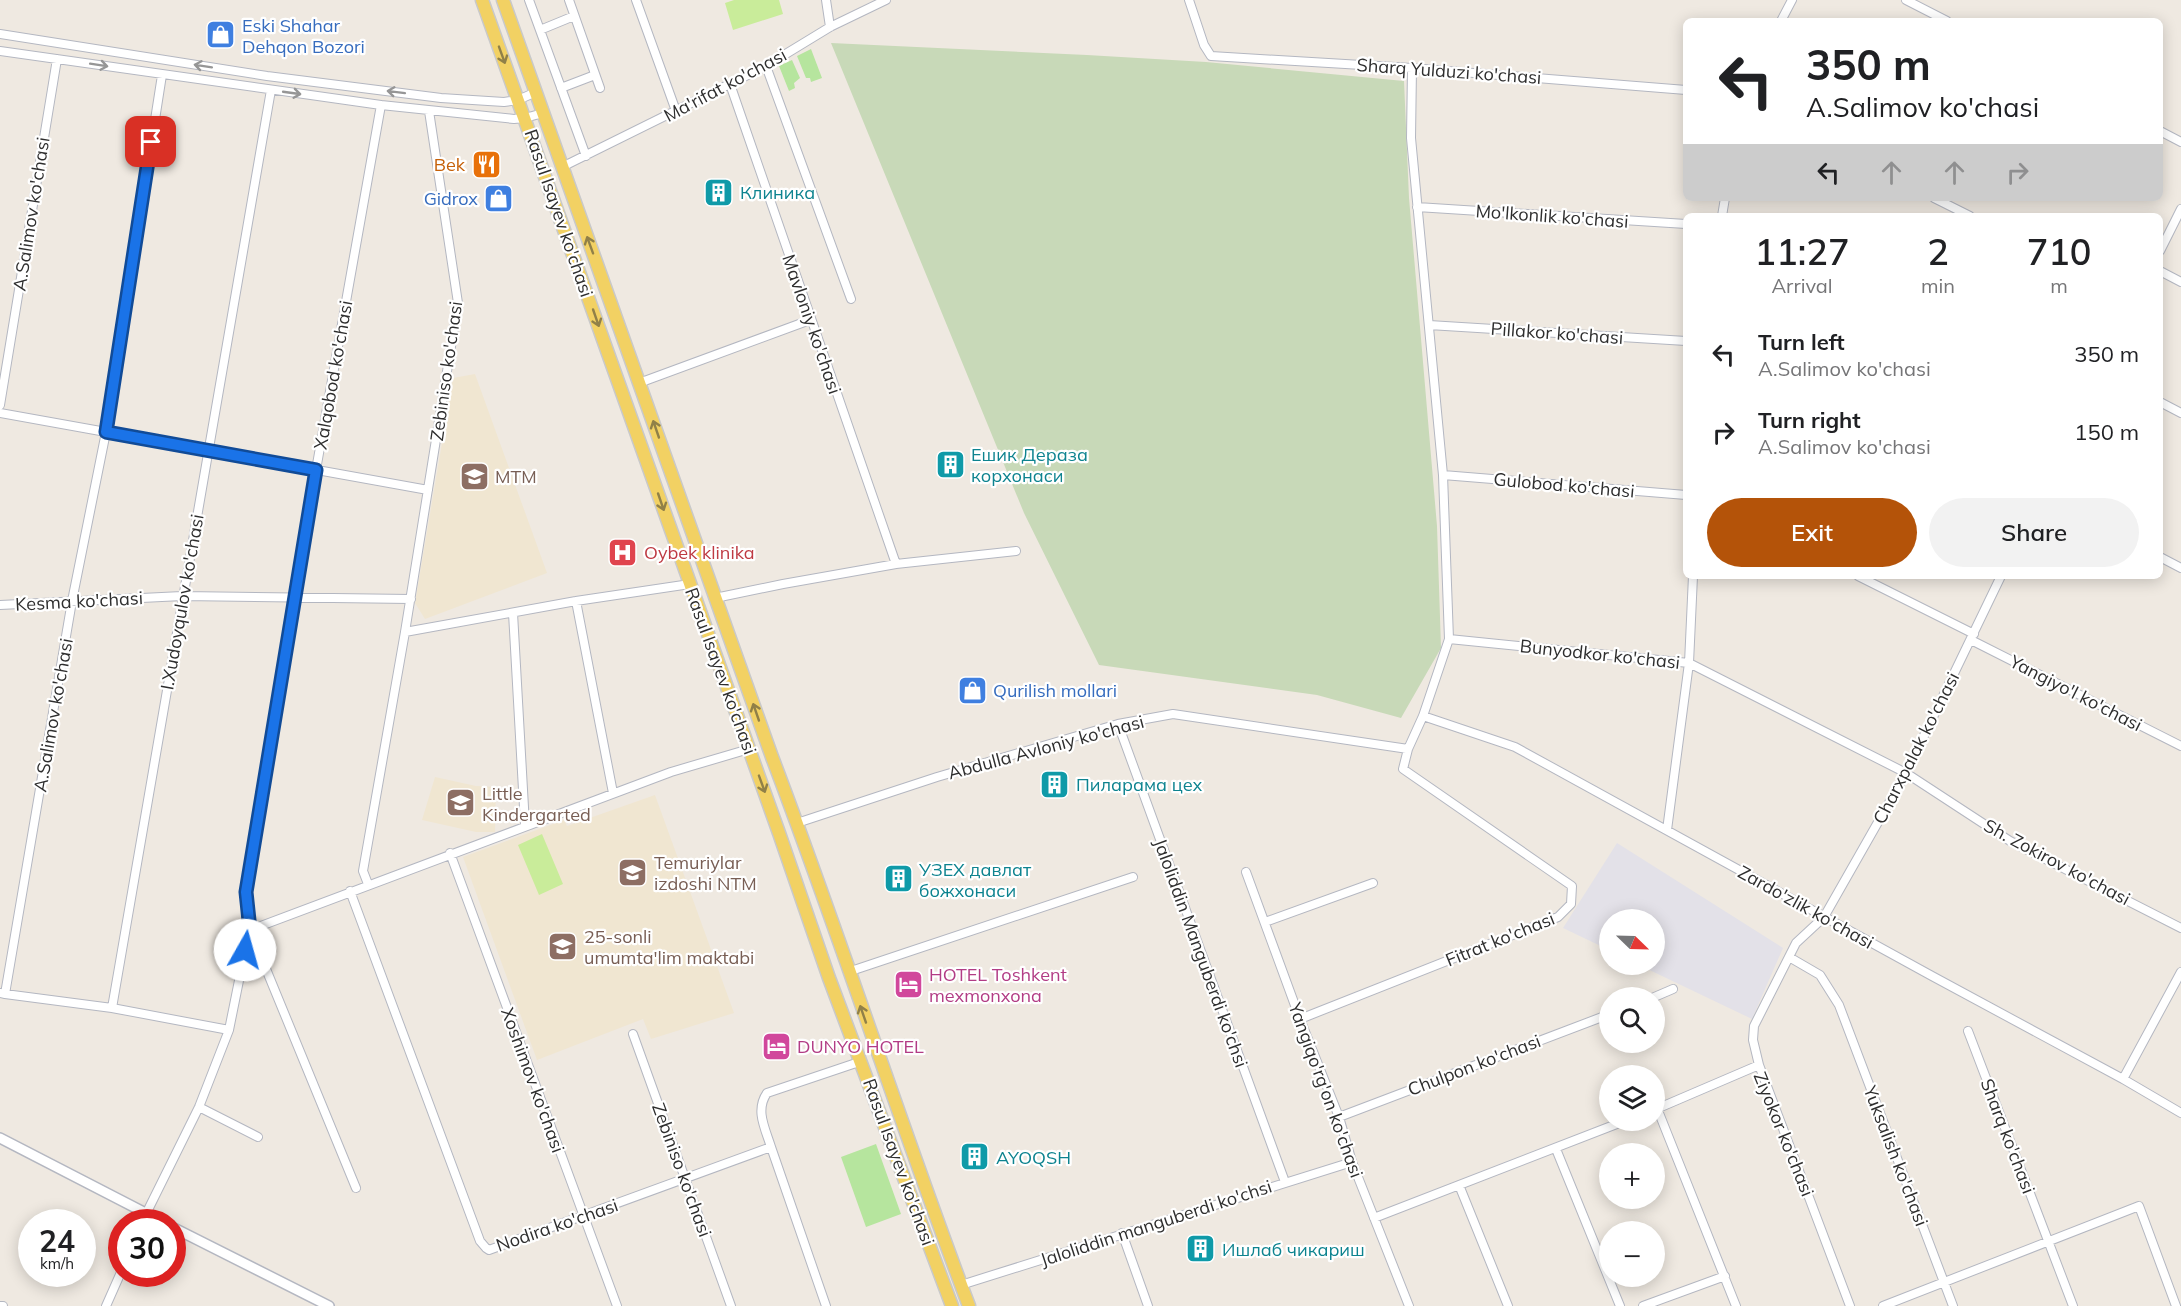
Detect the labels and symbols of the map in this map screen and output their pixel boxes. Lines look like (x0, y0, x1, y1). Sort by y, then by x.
place label: Eski Shahar Dehqon Bozori (242, 14, 365, 58)
shop icon: Eski Shahar Dehqon Bozori (205, 19, 237, 51)
street label: Ma'rifat ko'chasi (660, 43, 790, 127)
one-way arrow (497, 45, 508, 64)
street label: Sharq Yulduzi ko'chasi (1356, 53, 1542, 89)
one-way arrow (89, 60, 109, 71)
one-way arrow (193, 60, 213, 71)
one-way arrow (387, 86, 406, 97)
one-way arrow (282, 88, 302, 99)
pin (125, 116, 176, 167)
street label: Rasul Isayev ko'chasi (519, 126, 599, 300)
street label: A.Salimov ko'chasi (7, 135, 55, 293)
restaurant icon: Bek (470, 148, 502, 180)
place label: Bek (434, 153, 466, 176)
building icon: Клиника (703, 176, 735, 208)
place label: Клиника (740, 181, 815, 204)
shop icon: Gidrox (483, 182, 515, 214)
place label: Gidrox (424, 187, 478, 210)
street label: Mo'lkonlik ko'chasi (1475, 199, 1629, 233)
one-way arrow (584, 236, 595, 255)
street label: Mavloniy ko'chasi (777, 251, 847, 397)
street label: Xalqobod ko'chasi (309, 299, 357, 451)
street label: Zebiniso ko'chasi (425, 300, 467, 442)
one-way arrow (591, 308, 602, 327)
street label: Pillakor ko'chasi (1490, 317, 1624, 349)
one-way arrow (649, 420, 660, 439)
place label: Ешик Дераза корхонаси (971, 443, 1088, 487)
building icon: Ешик Дераза корхонаси (934, 448, 966, 480)
school or university icon: MTM (458, 460, 490, 492)
place label: MTM (495, 465, 537, 488)
street label: Gulobod ko'chasi (1493, 467, 1635, 503)
one-way arrow (656, 492, 667, 510)
street label: I.Xudoyqulov ko'chasi (155, 512, 209, 692)
hospital icon: Oybek klinika (607, 536, 639, 568)
place label: Oybek klinika (644, 541, 755, 564)
street label: Rasul Isayev ko'chasi (680, 584, 762, 758)
street label: Kesma ko'chasi (14, 586, 144, 616)
street label: Bunyodkor ko'chasi (1519, 634, 1681, 674)
street label: A.Salimov ko'chasi (28, 636, 78, 794)
street label: Yangiyo'l ko'chasi (2005, 649, 2146, 736)
street label: Charxpalak ko'chasi (1868, 668, 1964, 828)
shop icon: Qurilish mollari (956, 674, 988, 706)
place label: Qurilish mollari (993, 679, 1117, 702)
one-way arrow (749, 703, 760, 721)
street label: Abdulla Avloniy ko'chasi (945, 710, 1147, 784)
building icon: Пиларама цех (1039, 768, 1071, 800)
place label: Пиларама цех (1076, 773, 1203, 796)
one-way arrow (757, 774, 768, 793)
place label: Little Kindergarted (482, 782, 591, 826)
school or university icon: Little Kindergarted (445, 787, 477, 819)
street label: Sh. Zokirov ko'chasi (1980, 814, 2134, 910)
street label: Jaloliddin Manguberdi ko'chsi (1149, 835, 1253, 1071)
place label: Temuriylar izdoshi NTM (654, 851, 757, 895)
school or university icon: Temuriylar izdoshi NTM (617, 856, 649, 888)
place label: УЗЕХ давлат божхонаси (918, 858, 1032, 902)
street label: Zardo'zlik ko'chasi (1734, 860, 1878, 954)
building icon: УЗЕХ давлат божхонаси (882, 863, 914, 895)
street label: Fitrat ko'chasi (1442, 907, 1558, 971)
north arrow (1599, 909, 1665, 975)
position arrow (213, 918, 277, 982)
place label: 25-sonli umumta'lim maktabi (584, 925, 754, 969)
school or university icon: 25-sonli umumta'lim maktabi (547, 930, 579, 962)
place label: HOTEL Toshkent mexmonxona (929, 963, 1067, 1007)
hotel icon: HOTEL Toshkent mexmonxona (892, 968, 924, 1000)
street label: Yangiqo'rg'on ko'chasi (1283, 998, 1368, 1181)
street label: Xoshimov ko'chasi (496, 1004, 570, 1156)
one-way arrow (857, 1005, 868, 1024)
street label: Chulpon ko'chasi (1404, 1029, 1544, 1101)
hotel icon: DUNYO HOTEL (760, 1030, 792, 1062)
place label: DUNYO HOTEL (797, 1035, 924, 1058)
street label: Ziyokor ko'chasi (1749, 1068, 1819, 1200)
street label: Rasul Isayev ko'chasi (858, 1075, 940, 1249)
street label: Sharq ko'chasi (1976, 1075, 2040, 1197)
street label: Yuksalish ko'chasi (1858, 1082, 1933, 1229)
street label: Zebiniso ko'chasi (647, 1100, 717, 1240)
building icon: AYOQSH (959, 1141, 991, 1173)
place label: AYOQSH (996, 1146, 1071, 1169)
street label: Jaloliddin manguberdi ko'chsi (1037, 1175, 1275, 1271)
street label: Nodira ko'chasi (493, 1193, 621, 1257)
speed limit sign: 30 (108, 1209, 186, 1287)
building icon: Ишлаб чикариш (1185, 1233, 1217, 1265)
place label: Ишлаб чикариш (1222, 1238, 1365, 1261)

